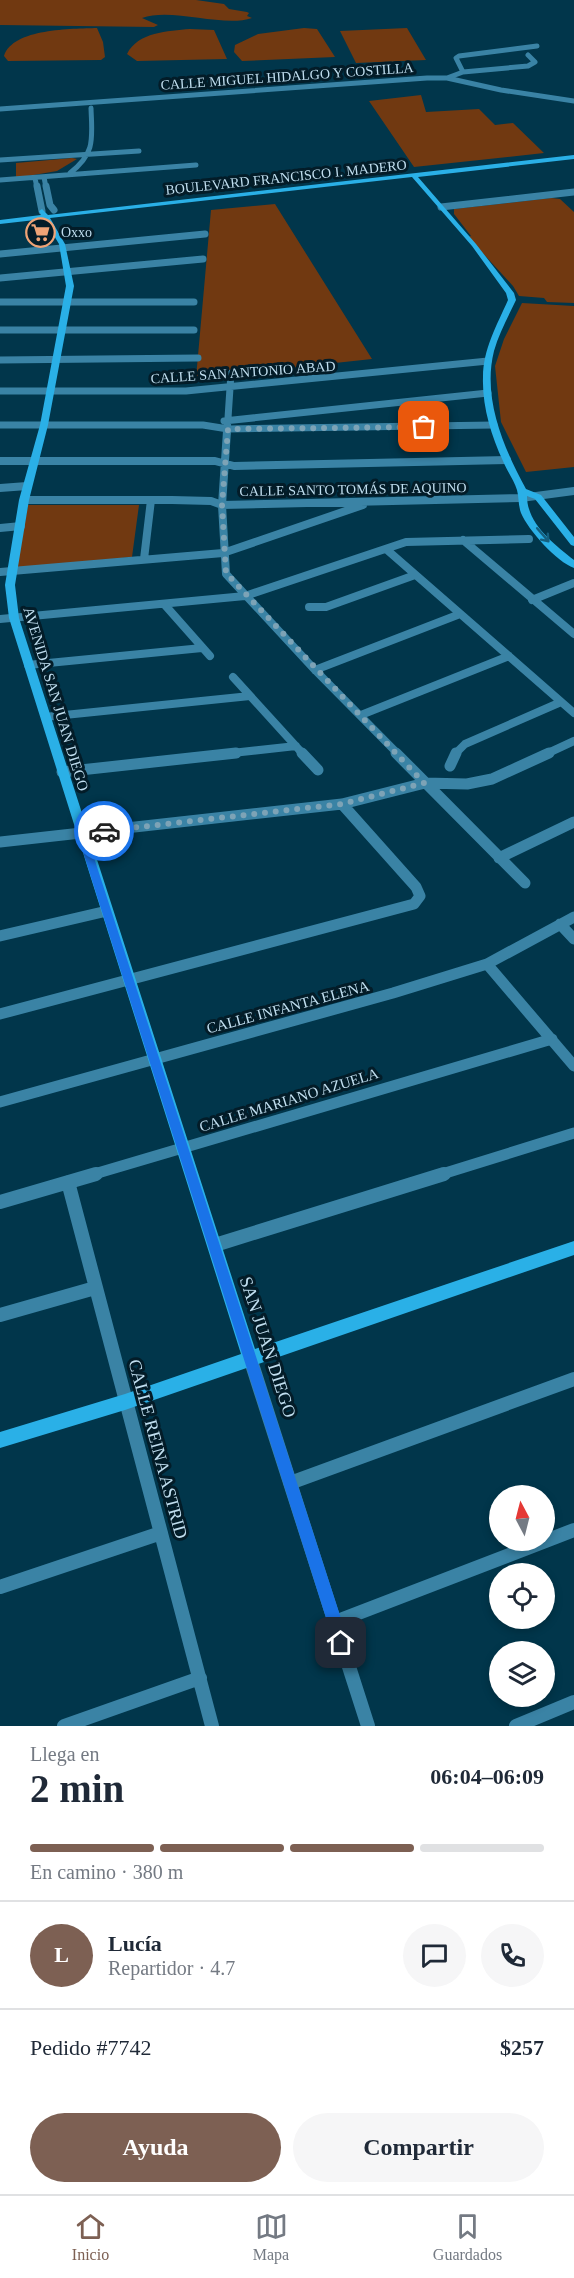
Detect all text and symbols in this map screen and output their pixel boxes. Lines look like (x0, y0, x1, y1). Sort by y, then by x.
street label: CALLE MIGUEL HIDALGO Y COSTILLA (160, 60, 415, 93)
street label: BOULEVARD FRANCISCO I. MADERO (165, 157, 407, 198)
supermarket icon: Oxxo (24, 216, 56, 248)
place label: Oxxo (61, 225, 92, 240)
street label: CALLE SAN ANTONIO ABAD (150, 359, 336, 386)
pin (398, 401, 449, 452)
icon: bag (407, 410, 440, 443)
street label: CALLE SANTO TOMÁS DE AQUINO (239, 479, 467, 499)
one-way arrow (536, 527, 550, 542)
street label: AVENIDA SAN JUAN DIEGO (20, 605, 92, 793)
courier (74, 801, 134, 861)
icon: car (88, 815, 121, 848)
street label: CALLE INFANTA ELENA (205, 978, 371, 1036)
street label: CALLE MARIANO AZUELA (197, 1065, 381, 1135)
street label: SAN JUAN DIEGO (236, 1274, 300, 1420)
street label: CALLE REINA ASTRID (124, 1357, 192, 1541)
north arrow (489, 1485, 555, 1551)
map controls (489, 1485, 555, 1707)
button: locate (489, 1563, 555, 1629)
pin (315, 1617, 366, 1668)
icon: home (324, 1626, 357, 1659)
button: layers (489, 1641, 555, 1707)
text: Llega en (30, 1743, 99, 1765)
text: 06:04–06:09 (430, 1764, 544, 1789)
text: 2 min (30, 1767, 124, 1810)
text: En camino · 380 m (30, 1861, 183, 1883)
button: chat (403, 1924, 466, 1987)
button: phone (481, 1924, 544, 1987)
text: Lucía (108, 1931, 162, 1956)
text: L (54, 1942, 69, 1967)
text: Repartidor · 4.7 (108, 1957, 235, 1979)
text: Pedido #7742 (30, 2035, 152, 2060)
text: $257 (500, 2035, 544, 2060)
button: Ayuda (30, 2113, 281, 2182)
button: Compartir (293, 2113, 544, 2182)
tab: Inicio (72, 2210, 109, 2264)
tab: Mapa (253, 2210, 289, 2264)
tab: Guardados (433, 2210, 502, 2264)

